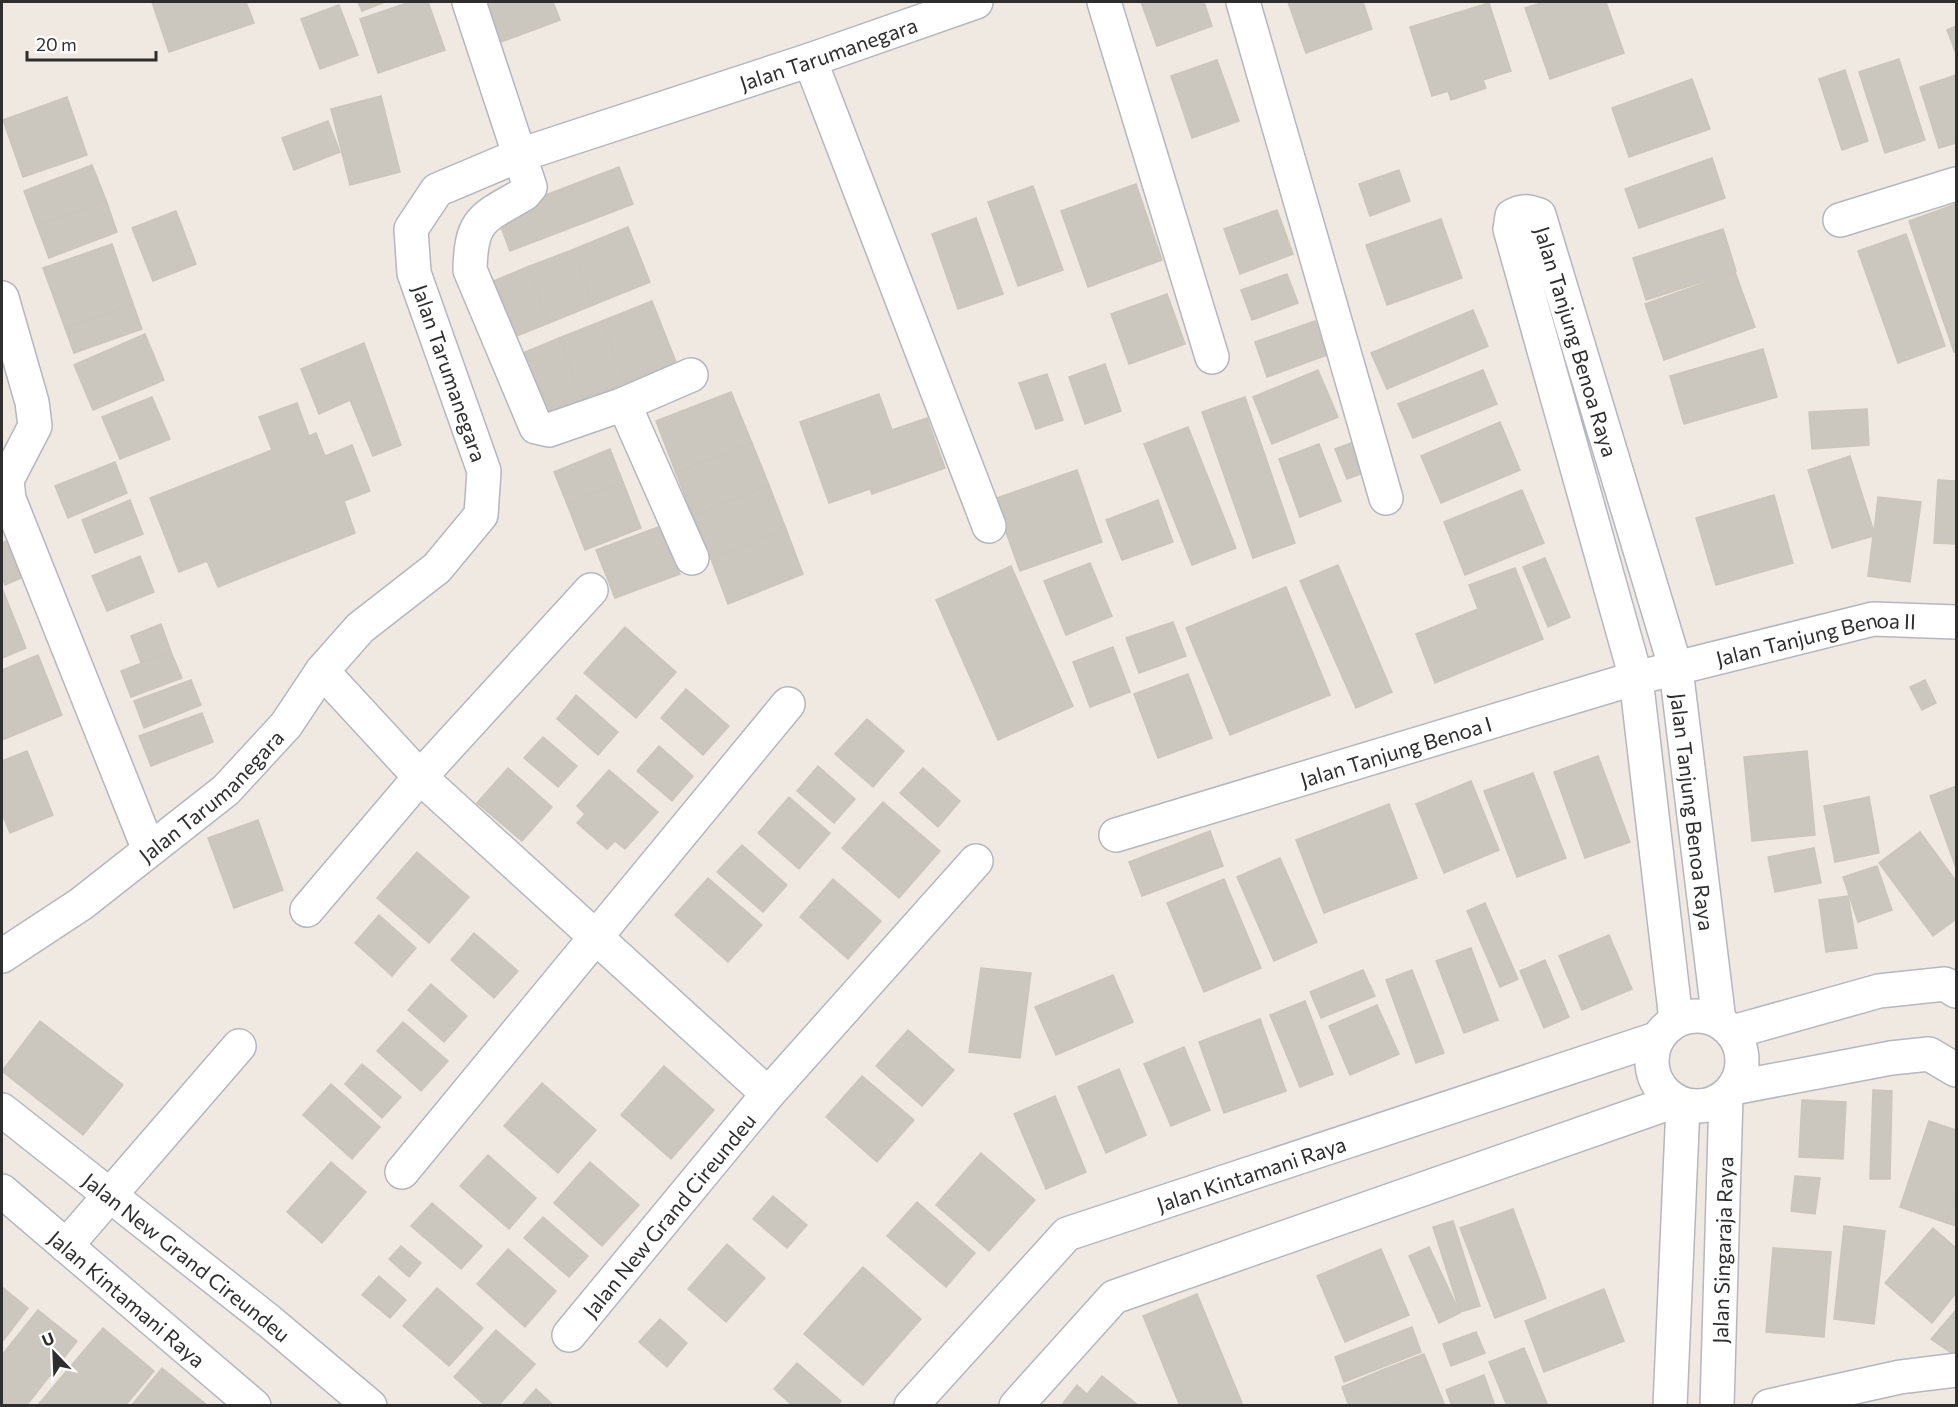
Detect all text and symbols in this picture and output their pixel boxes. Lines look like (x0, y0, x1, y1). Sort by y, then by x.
street label: Jalan Tarumanegara (736, 11, 920, 95)
scale bar (27, 24, 156, 62)
text: 20 m (36, 33, 77, 55)
street label: Jalan Tanjung Benoa Raya (1531, 223, 1624, 460)
street label: Jalan Tarumanegara (408, 281, 492, 465)
street label: Jalan Tanjung Benoa II (1713, 606, 1916, 670)
street label: Jalan Tanjung Benoa Raya (1667, 691, 1720, 932)
street label: Jalan Tanjung Benoa I (1297, 710, 1494, 791)
street label: Jalan Tarumanegara (133, 724, 288, 867)
street label: Jalan New Grand Cireundeu (577, 1107, 760, 1322)
street label: Jalan Kintamani Raya (1153, 1130, 1349, 1216)
street label: Jalan Singaraja Raya (1706, 1156, 1737, 1344)
street label: Jalan New Grand Cireundeu (78, 1167, 296, 1346)
street label: Jalan Kintamani Raya (44, 1224, 211, 1372)
north arrow (24, 1323, 84, 1383)
text: U (39, 1328, 57, 1350)

